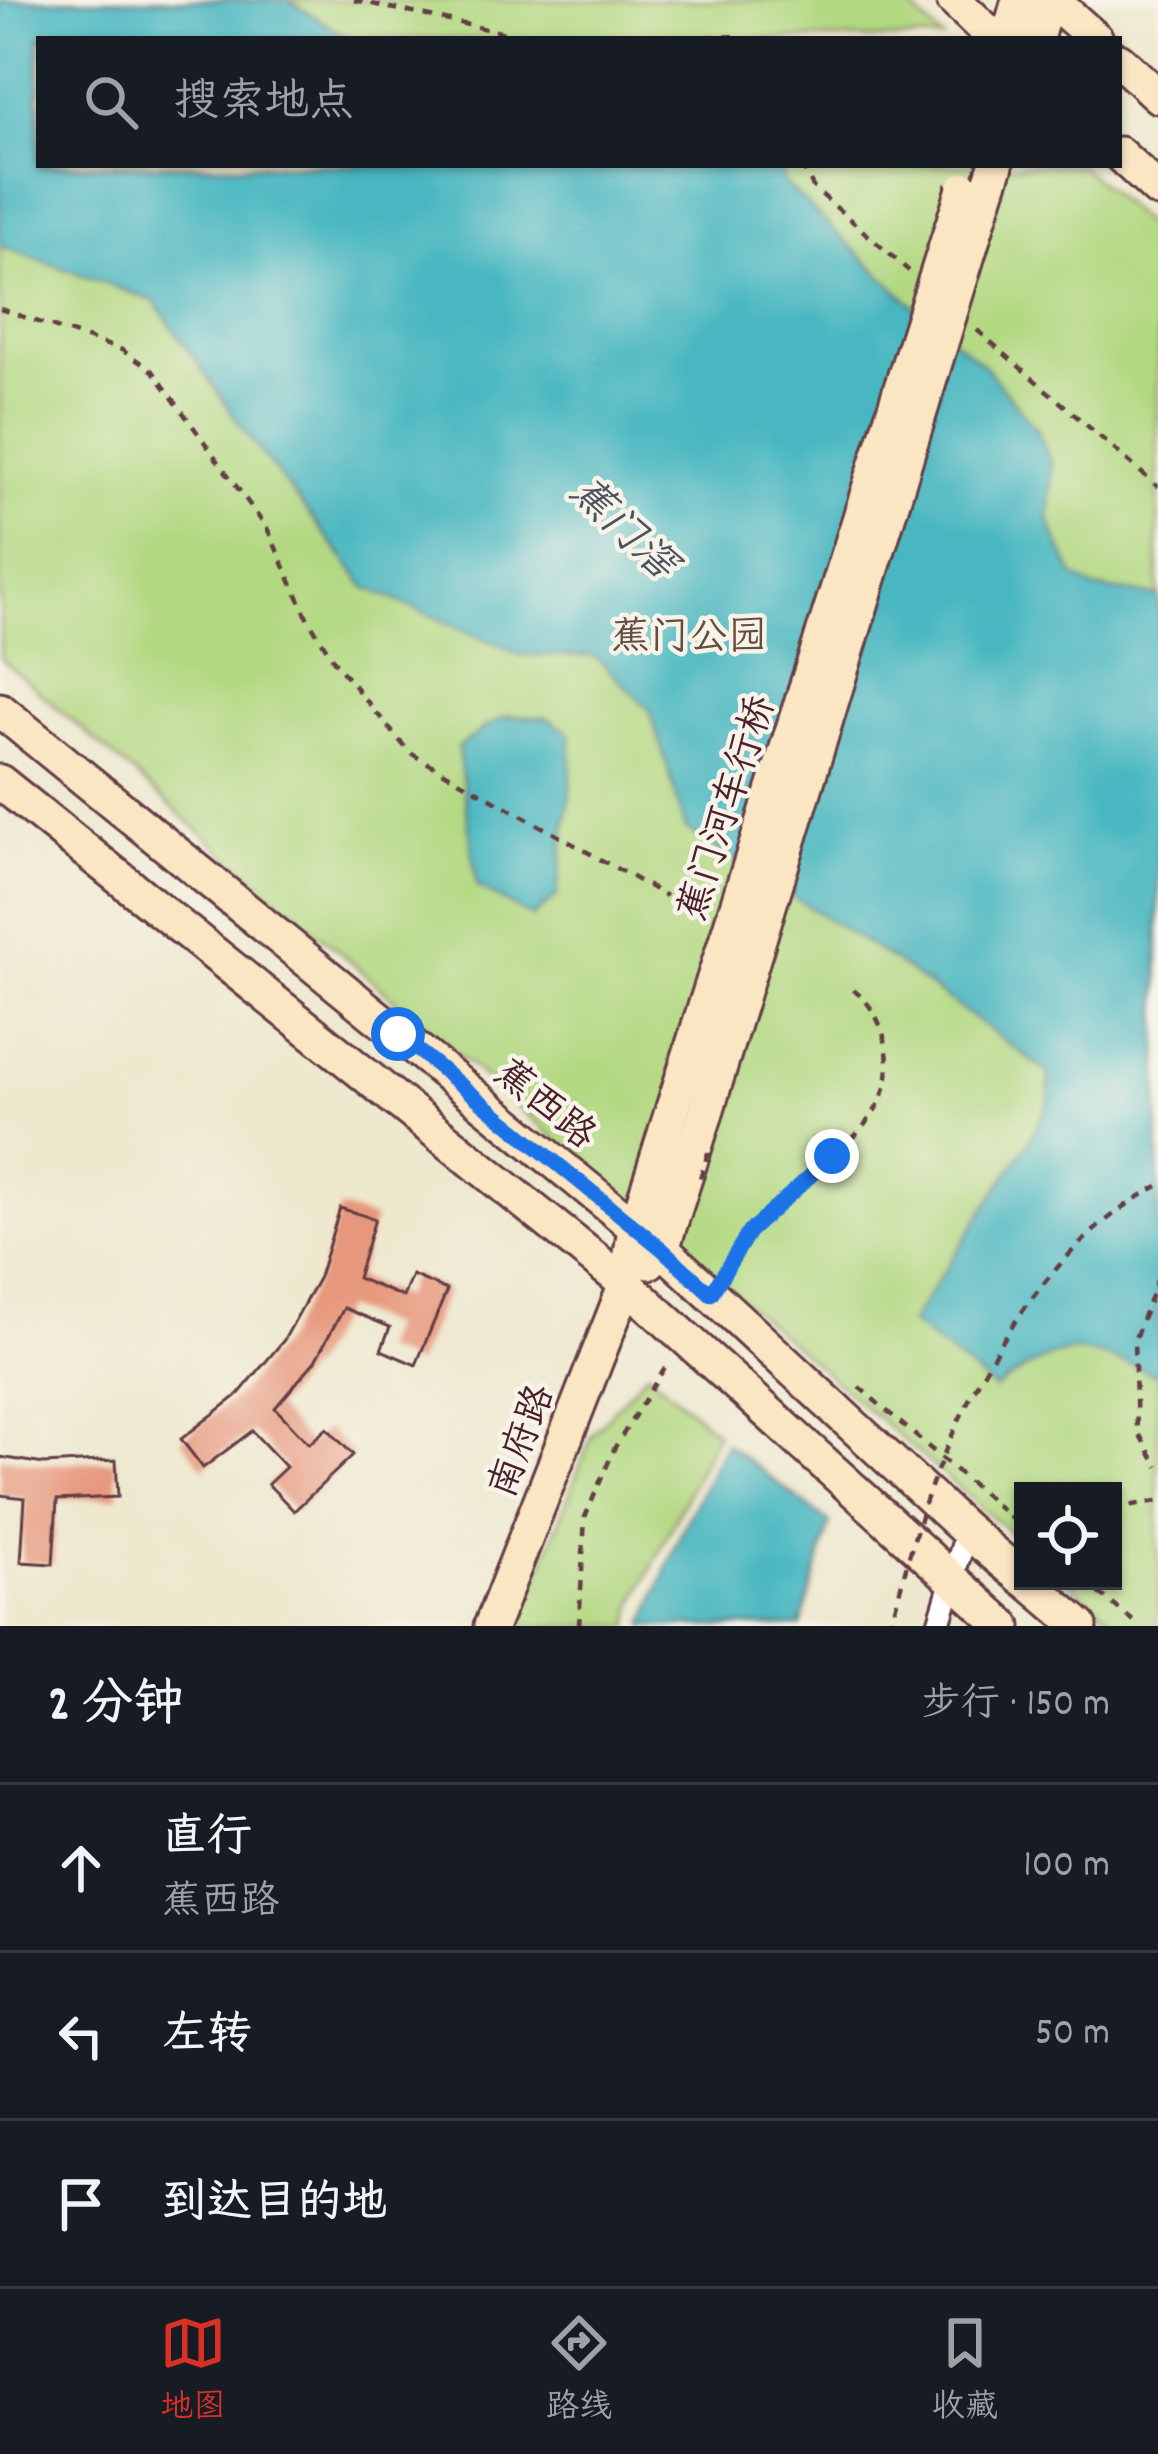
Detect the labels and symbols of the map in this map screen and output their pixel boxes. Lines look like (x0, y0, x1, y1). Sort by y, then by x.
water label: 蕉门滘 (554, 466, 690, 600)
park label: 蕉门公园 (611, 613, 767, 668)
street label: 蕉门河车行桥 (668, 689, 792, 929)
route start (371, 1007, 425, 1061)
street label: 蕉西路 (480, 1049, 606, 1165)
route end (805, 1129, 859, 1183)
street label: 南府路 (478, 1378, 572, 1507)

